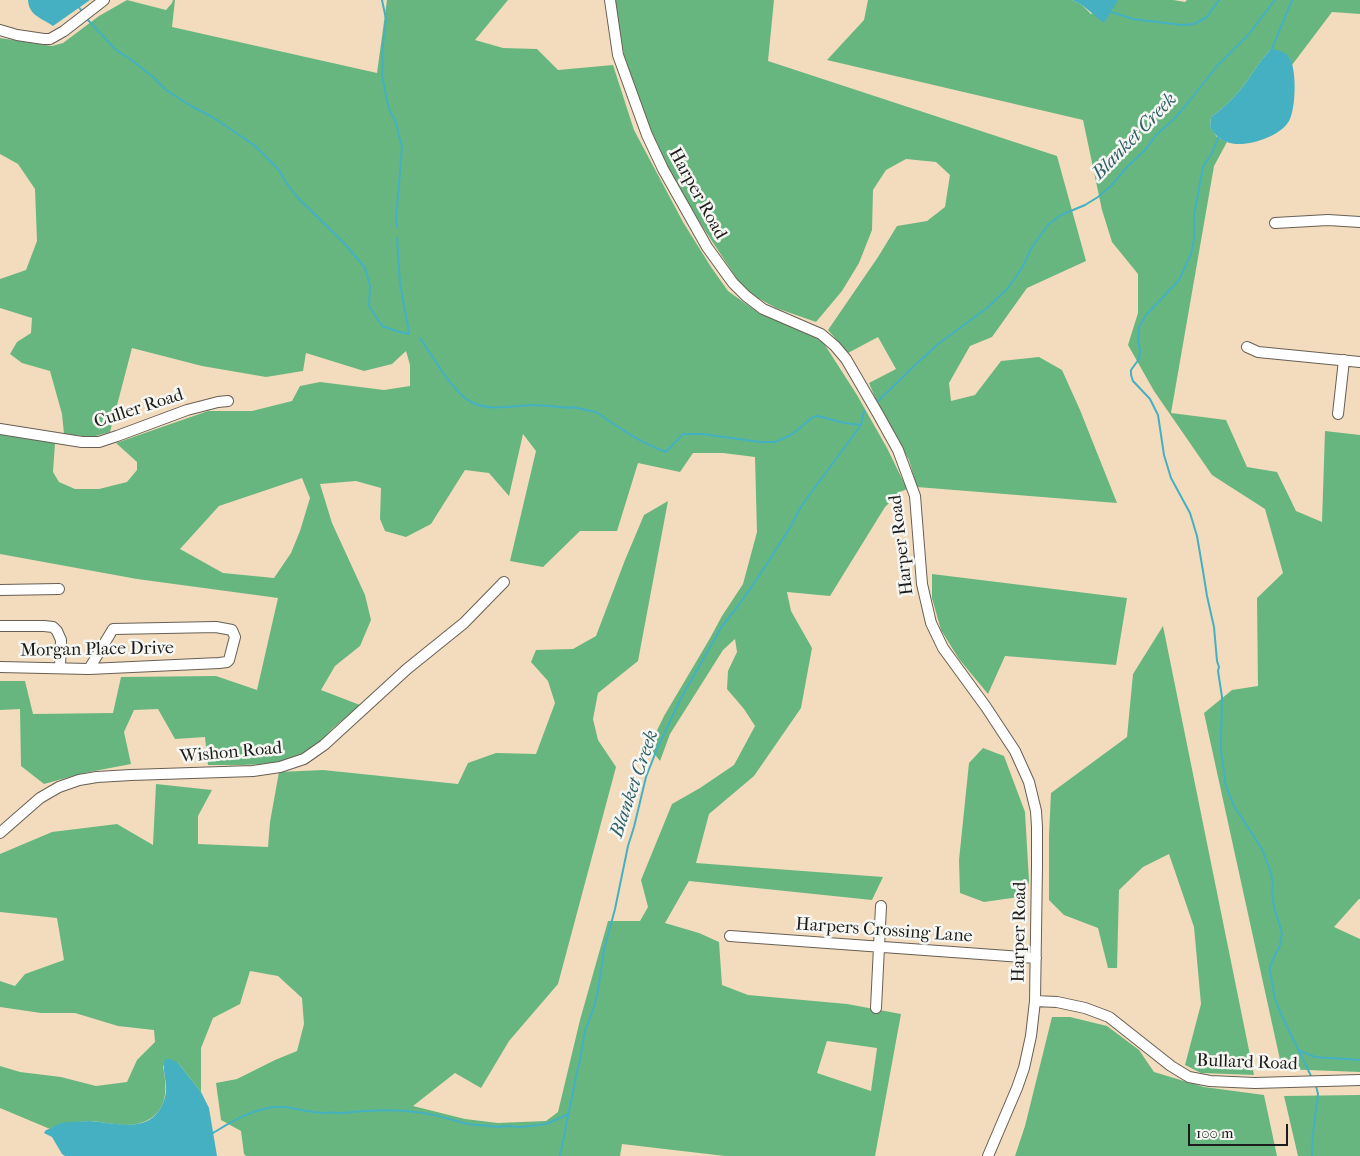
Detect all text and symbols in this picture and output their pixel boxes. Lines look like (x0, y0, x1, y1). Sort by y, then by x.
water label: Blanket Creek (1088, 89, 1182, 185)
street label: Harper Road (663, 145, 731, 243)
street label: Culler Road (92, 384, 186, 434)
street label: Harper Road (885, 494, 919, 596)
street label: Morgan Place Drive (20, 638, 174, 662)
water label: Blanket Creek (606, 727, 664, 841)
street label: Wishon Road (179, 738, 283, 768)
street label: Harper Road (1008, 881, 1032, 983)
street label: Harpers Crossing Lane (795, 914, 973, 948)
street label: Bullard Road (1196, 1050, 1298, 1076)
scale bar (1190, 1114, 1290, 1146)
text: 100 m (1196, 1124, 1234, 1142)

